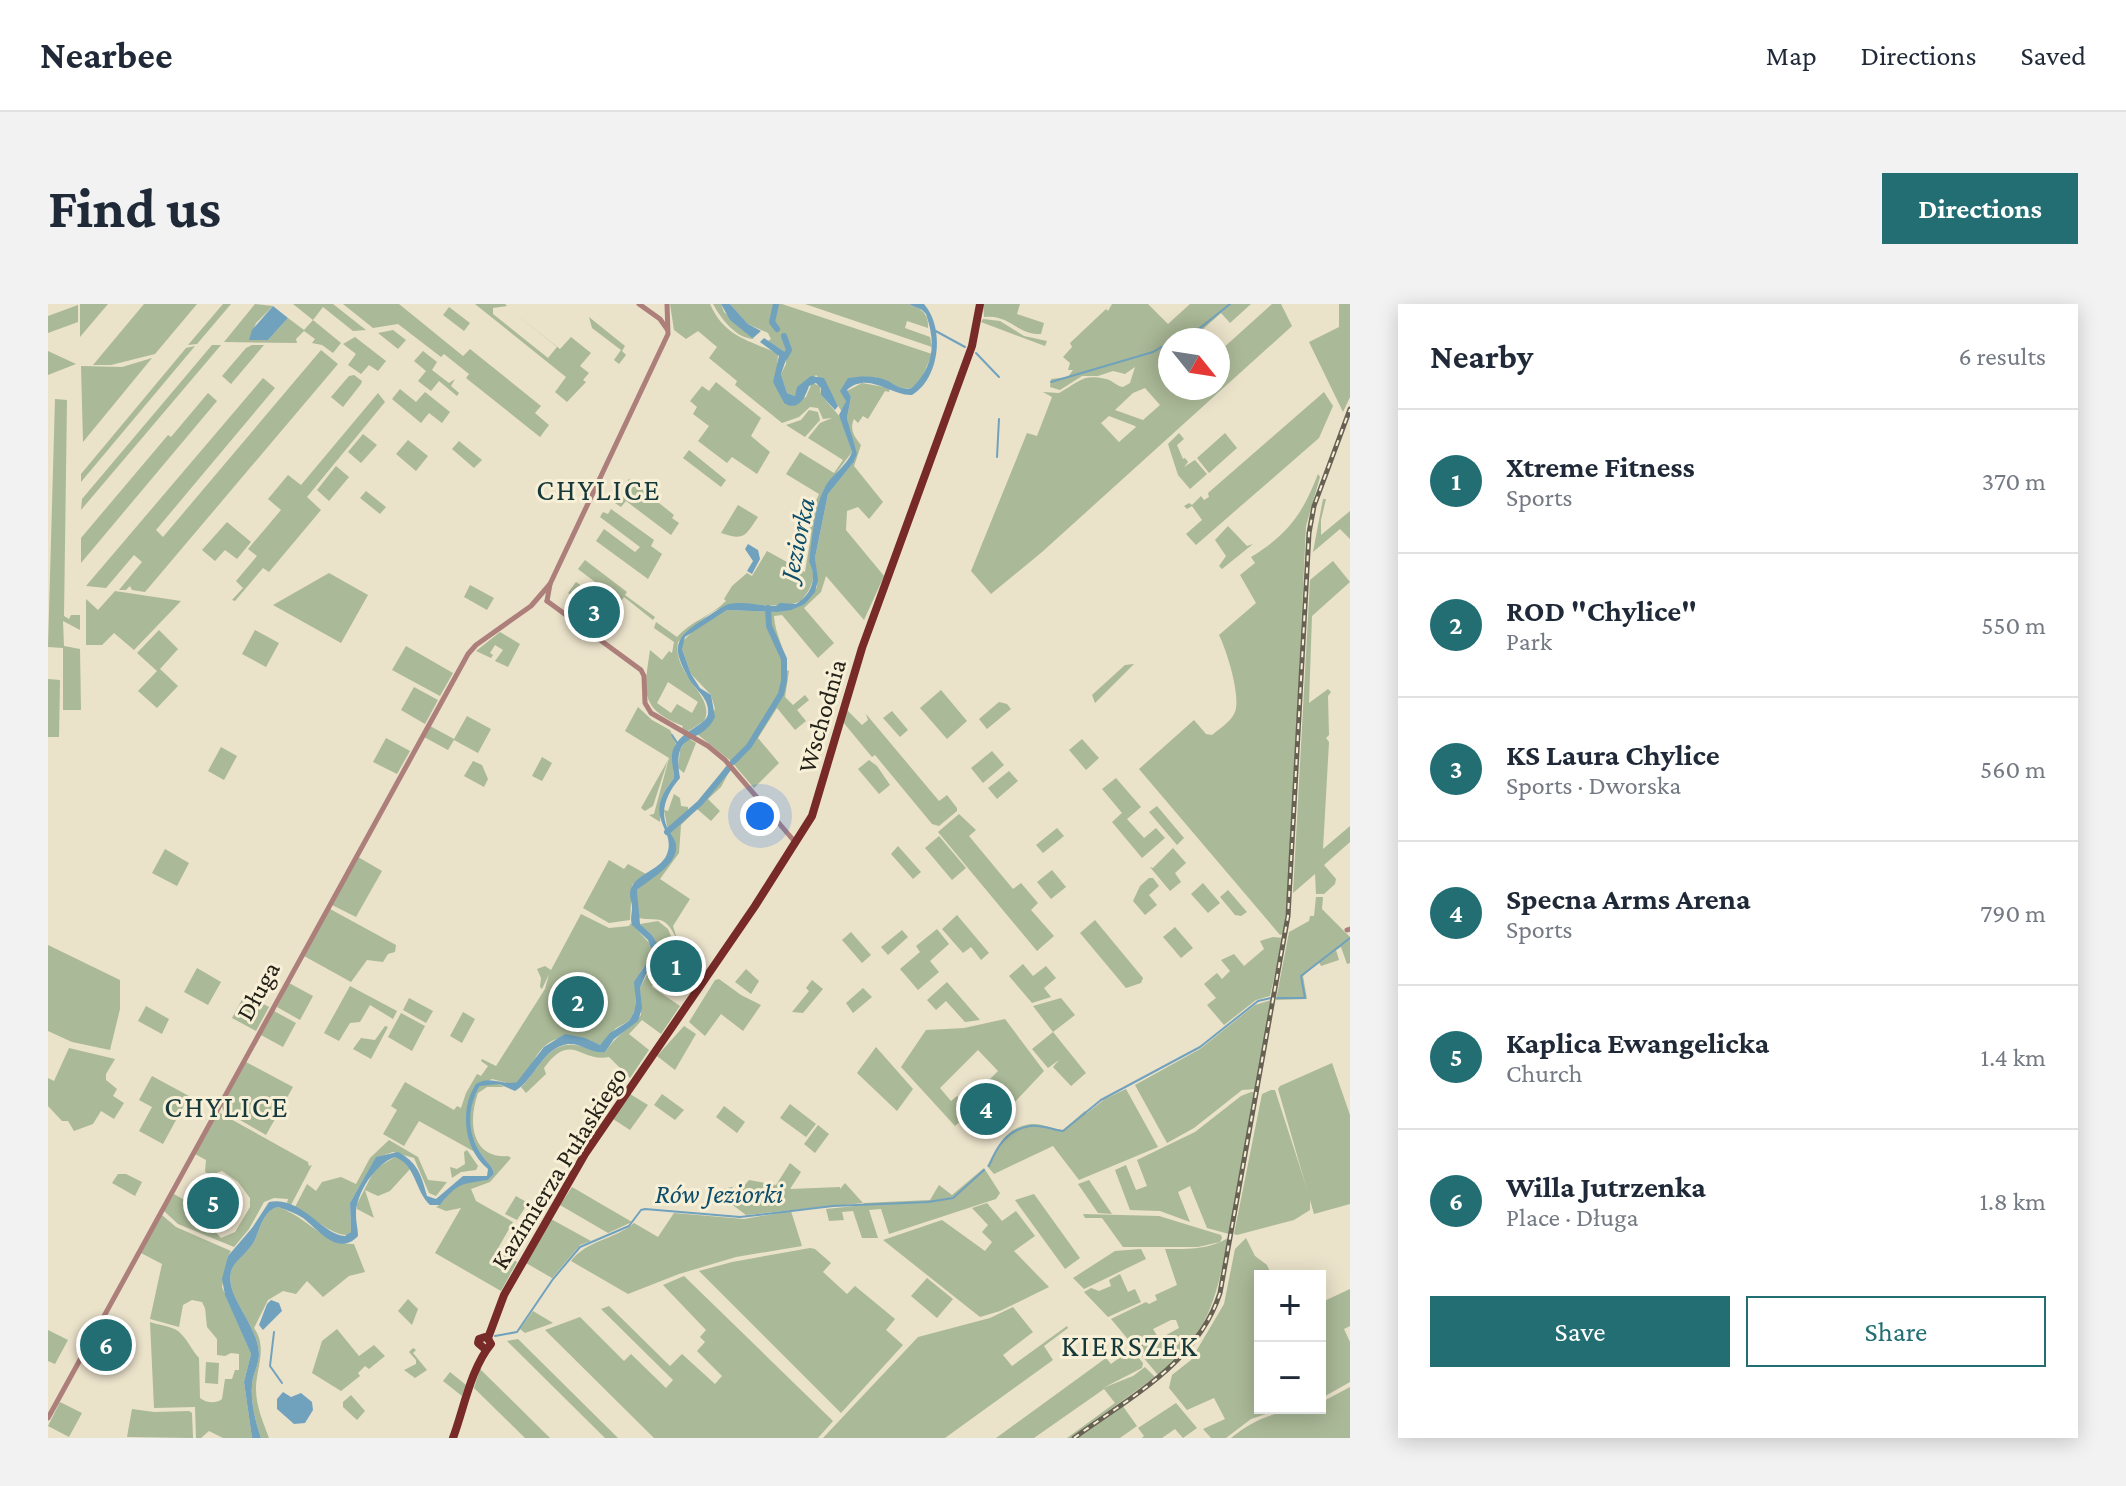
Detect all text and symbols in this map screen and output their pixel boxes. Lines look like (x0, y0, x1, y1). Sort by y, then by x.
text: Nearbee (40, 34, 173, 76)
text: Map (1766, 40, 1817, 71)
text: Directions (1861, 40, 1976, 71)
text: Saved (2020, 40, 2086, 71)
button: Directions (1882, 173, 2078, 244)
text: Find us (48, 177, 221, 239)
north arrow (1158, 328, 1230, 400)
text: Nearby (1430, 338, 1533, 375)
text: 6 results (1958, 342, 2046, 371)
text: Xtreme Fitness (1506, 450, 1695, 483)
text: 1 (1451, 467, 1461, 496)
text: 370 m (1982, 467, 2046, 496)
district label: CHYLICE (536, 473, 662, 506)
text: Sports (1506, 483, 1573, 512)
water label: Jeziorka (772, 495, 821, 588)
pin: 3 (568, 582, 620, 642)
text: ROD "Chylice" (1506, 594, 1697, 627)
text: 2 (1449, 611, 1463, 640)
text: 550 m (1981, 611, 2046, 640)
text: Park (1506, 627, 1552, 656)
street label: Wschodnia (792, 656, 852, 776)
text: KS Laura Chylice (1506, 738, 1720, 771)
text: 3 (1450, 755, 1462, 784)
text: 560 m (1980, 755, 2046, 784)
text: Sports · Dworska (1506, 771, 1681, 800)
your location (740, 796, 780, 836)
text: Specna Arms Arena (1506, 882, 1751, 915)
text: 4 (1449, 899, 1463, 928)
text: 790 m (1980, 899, 2046, 928)
text: Sports (1506, 915, 1573, 944)
pin: 1 (650, 936, 702, 996)
street label: Długa (230, 957, 286, 1025)
pin: 2 (552, 972, 604, 1032)
text: Kaplica Ewangelicka (1506, 1026, 1769, 1059)
text: 5 (1450, 1043, 1462, 1072)
text: 1.4 km (1981, 1043, 2046, 1072)
text: Church (1506, 1059, 1582, 1088)
street label: Kazimierza Pułaskiego (485, 1062, 633, 1274)
pin: 4 (960, 1079, 1012, 1139)
district label: CHYLICE (164, 1090, 290, 1123)
text: Willa Jutrzenka (1506, 1170, 1706, 1203)
pin: 5 (187, 1173, 239, 1233)
water label: Rów Jeziorki (655, 1178, 784, 1209)
text: 6 (1449, 1187, 1463, 1216)
text: 1.8 km (1979, 1187, 2046, 1216)
text: Place · Długa (1506, 1203, 1638, 1232)
map controls (1254, 1270, 1326, 1414)
button: + (1254, 1270, 1326, 1342)
button: Save (1430, 1296, 1730, 1367)
button: Share (1746, 1296, 2046, 1367)
pin: 6 (80, 1315, 132, 1375)
district label: KIERSZEK (1061, 1329, 1199, 1362)
button: − (1254, 1342, 1326, 1414)

